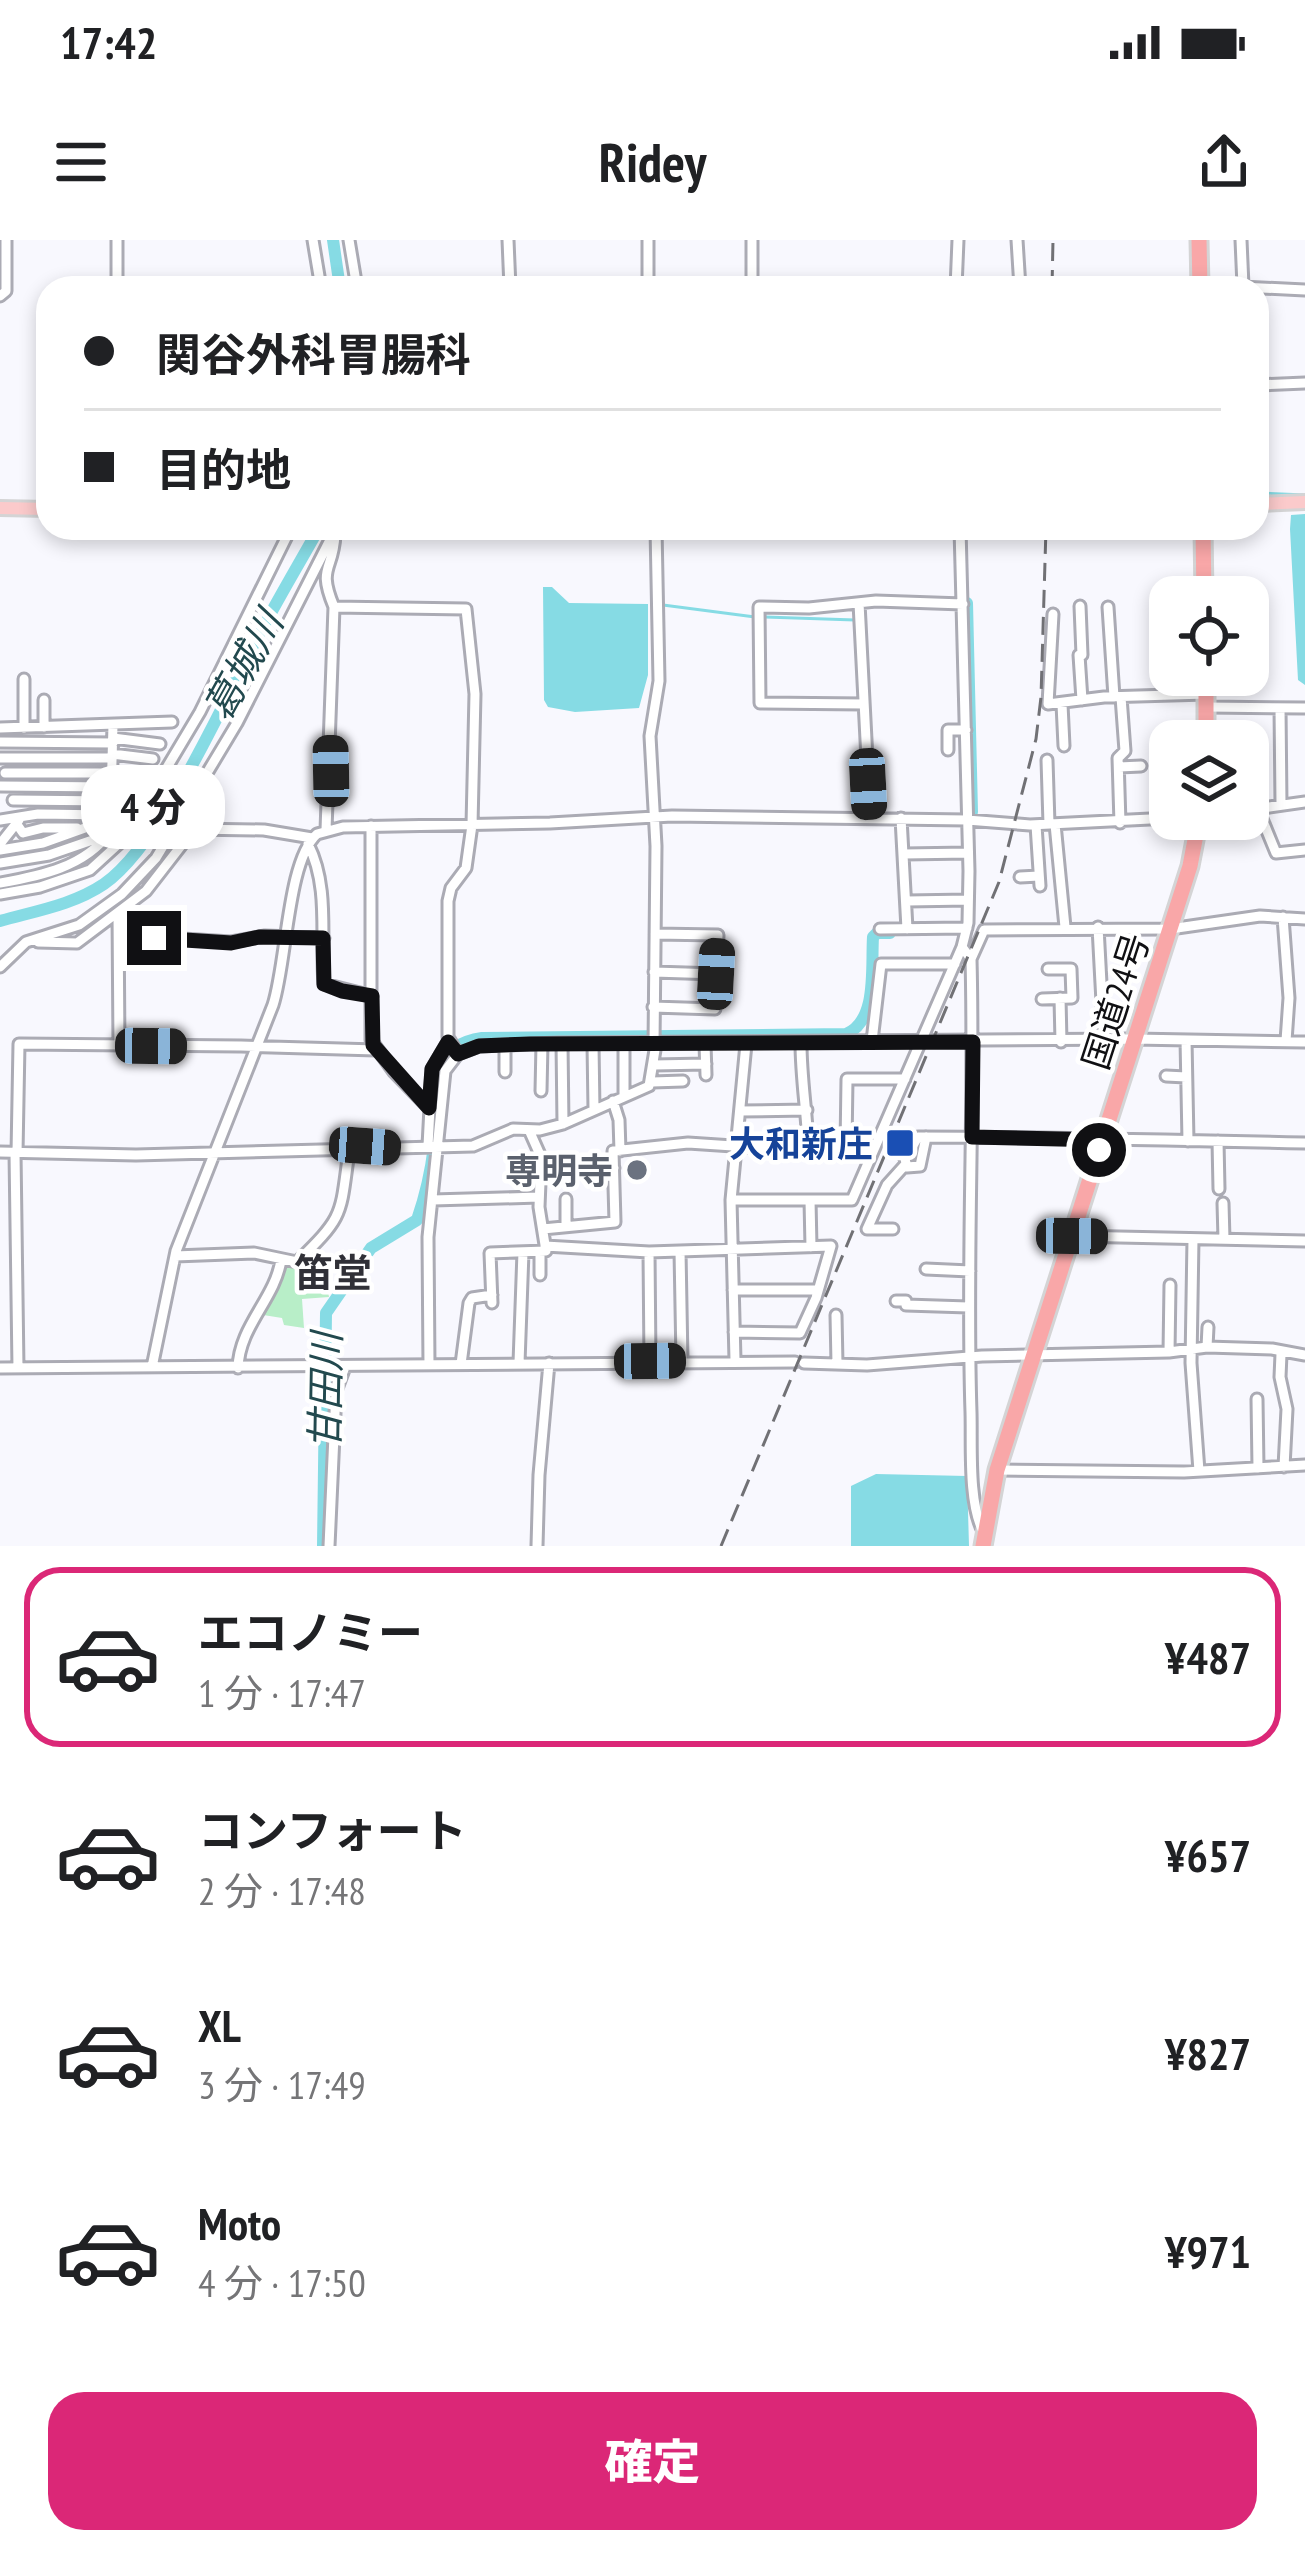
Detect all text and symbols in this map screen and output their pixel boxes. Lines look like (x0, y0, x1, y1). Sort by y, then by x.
text: 17:42 (60, 13, 157, 71)
text: Ridey (599, 127, 706, 197)
icon: menu (48, 129, 114, 195)
icon: share (1191, 129, 1257, 195)
text: 関谷外科胃腸科 (156, 325, 471, 383)
text: 目的地 (156, 440, 291, 498)
map controls (1149, 576, 1269, 840)
button: locate (1149, 576, 1269, 696)
water label: 葛城川 (192, 598, 296, 729)
button: layers (1149, 720, 1269, 840)
car (312, 735, 350, 807)
car (848, 747, 888, 821)
callout: 4 分 (82, 764, 226, 848)
text: 4 分 (120, 781, 186, 832)
route end (127, 911, 181, 965)
street label: 国道24号 (1071, 927, 1159, 1075)
car (696, 937, 736, 1011)
car (115, 1027, 187, 1065)
place label: 大和新庄 (729, 1120, 873, 1167)
route start (1072, 1123, 1126, 1177)
car (328, 1126, 402, 1166)
marker: 大和新庄 (884, 1127, 916, 1159)
place label: 専明寺 (505, 1147, 613, 1194)
marker: 専明寺 (624, 1157, 650, 1183)
car (1036, 1217, 1108, 1255)
district label: 笛堂 (294, 1247, 372, 1298)
water label: 甘田川 (298, 1328, 352, 1450)
car (614, 1342, 686, 1380)
icon: car (54, 1603, 162, 1711)
text: エコノミー (198, 1603, 423, 1661)
text: ¥487 (1165, 1628, 1251, 1686)
text: 1 分 · 17:47 (198, 1667, 366, 1718)
icon: car (54, 1801, 162, 1909)
text: コンフォート (198, 1801, 467, 1859)
text: ¥657 (1165, 1826, 1251, 1884)
text: 2 分 · 17:48 (198, 1865, 366, 1916)
text: XL (198, 1996, 241, 2054)
icon: car (54, 1999, 162, 2107)
text: ¥827 (1165, 2024, 1251, 2082)
text: 3 分 · 17:49 (198, 2059, 366, 2110)
text: Moto (198, 2194, 281, 2252)
icon: car (54, 2197, 162, 2305)
text: ¥971 (1165, 2222, 1251, 2280)
text: 4 分 · 17:50 (198, 2257, 366, 2308)
button: 確定 (48, 2392, 1257, 2530)

